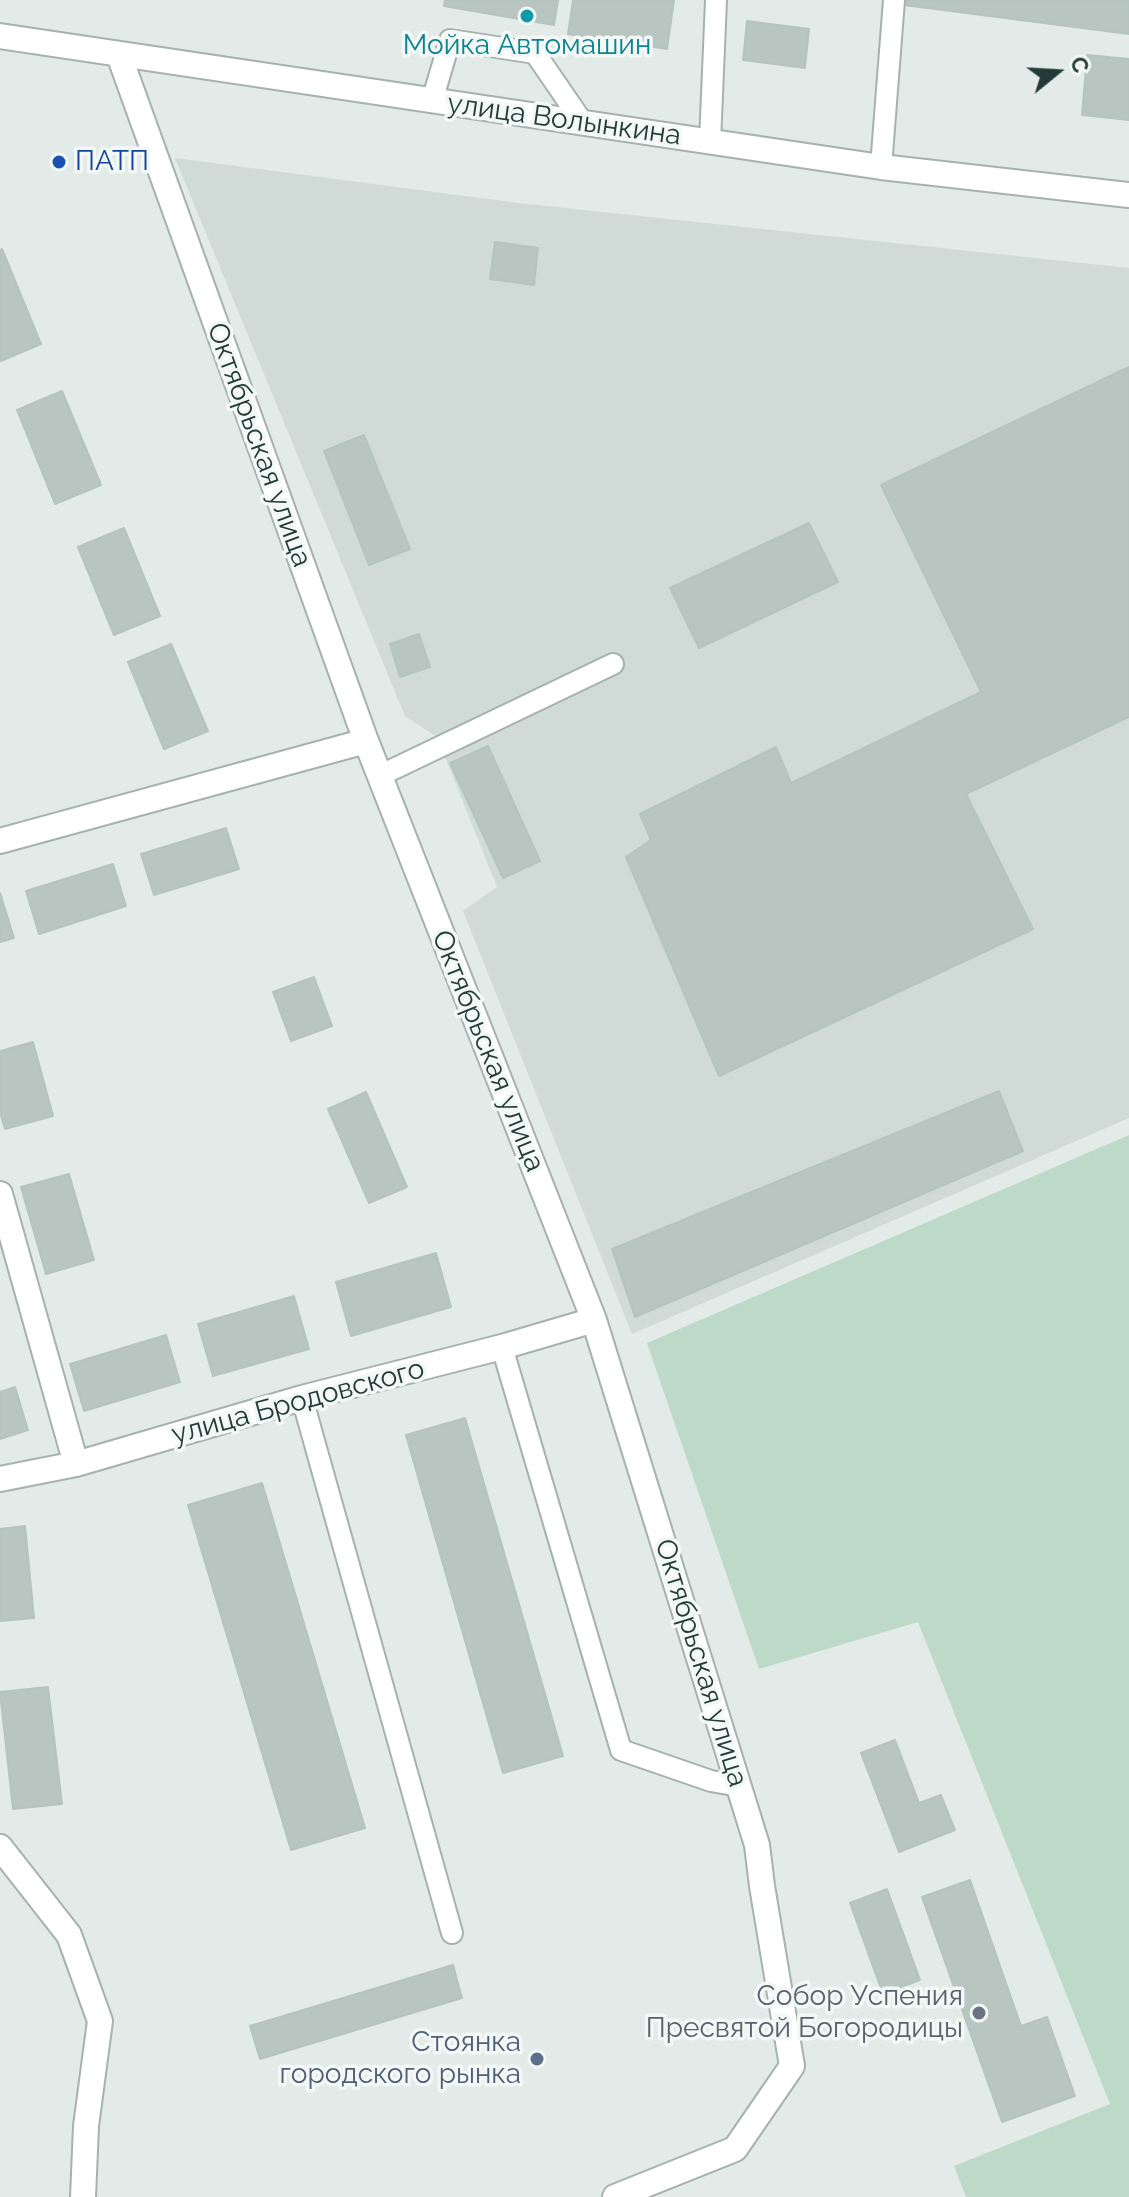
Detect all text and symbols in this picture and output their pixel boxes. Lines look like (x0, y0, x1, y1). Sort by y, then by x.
marker: Мойка Автомашин (518, 7, 536, 25)
place label: Мойка Автомашин (403, 29, 651, 63)
north arrow (1017, 32, 1097, 112)
text: С (1065, 53, 1095, 76)
street label: улица Волынкина (445, 87, 683, 153)
place label: ПАТП (75, 145, 149, 179)
marker: ПАТП (50, 153, 68, 171)
street label: Октябрьская улица (199, 318, 319, 572)
street label: Октябрьская улица (424, 926, 552, 1176)
street label: улица Бродовского (168, 1352, 428, 1452)
street label: Октябрьская улица (647, 1535, 755, 1791)
place label: Собор Успения Пресвятой Богородицы (646, 1980, 963, 2046)
marker: Собор Успения Пресвятой Богородицы (970, 2004, 988, 2022)
place label: Cтоянка городского рынка (280, 2026, 521, 2092)
marker: Cтоянка городского рынка (528, 2050, 546, 2068)

